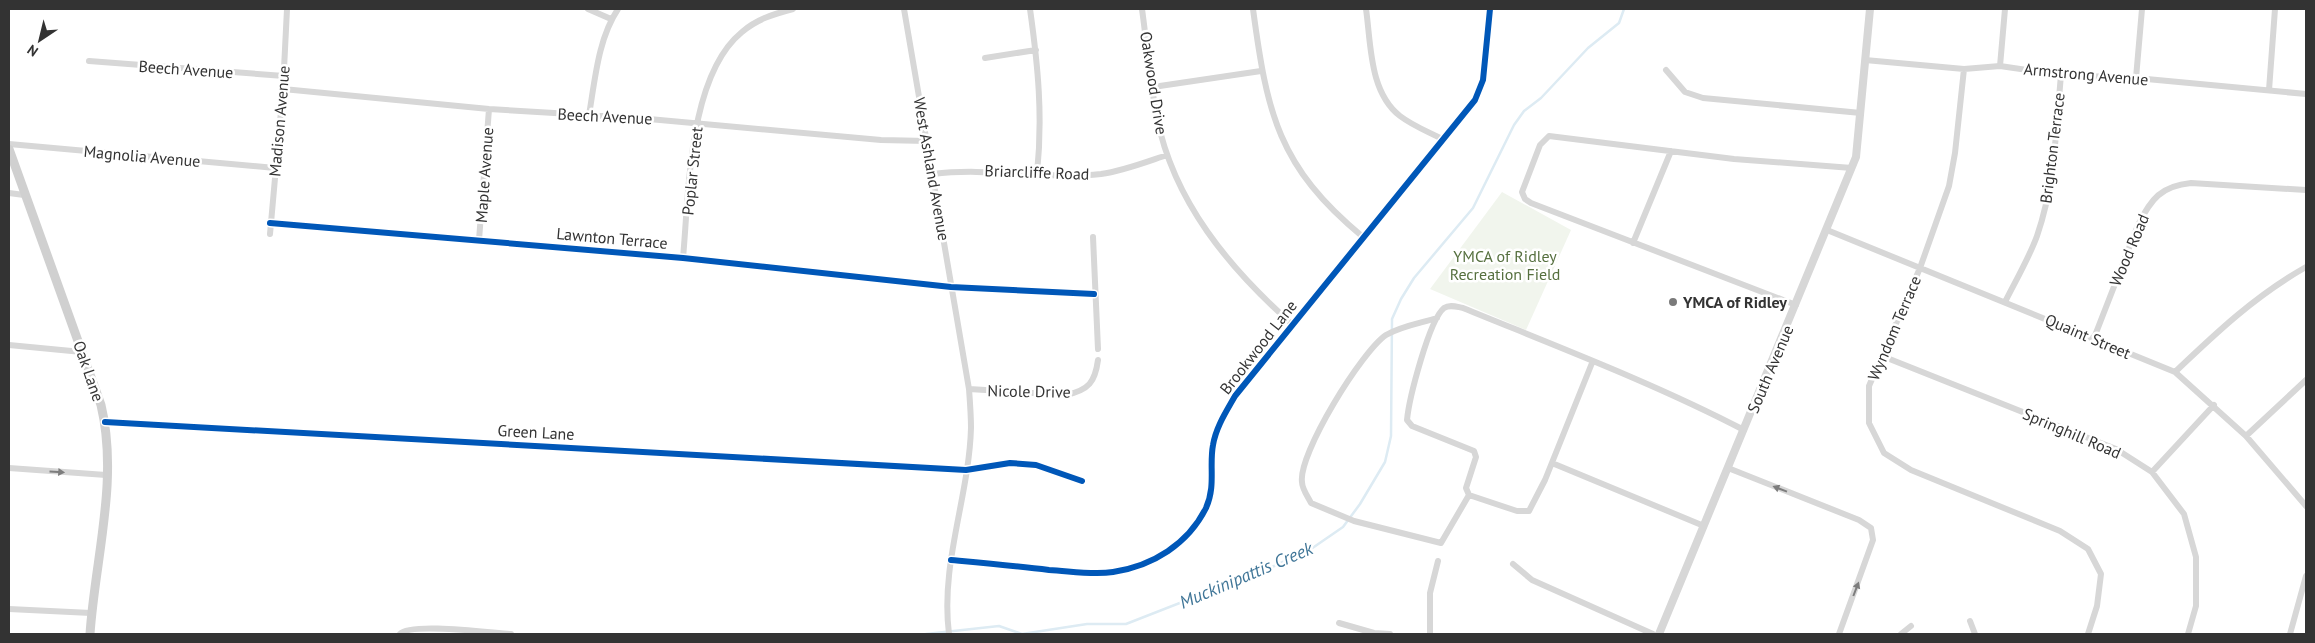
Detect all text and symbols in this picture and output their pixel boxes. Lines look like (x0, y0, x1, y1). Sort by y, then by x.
north arrow (15, 15, 65, 65)
street label: Oakwood Drive (1136, 30, 1172, 136)
text: N (24, 41, 41, 61)
street label: Beech Avenue (138, 56, 234, 82)
street label: Armstrong Avenue (2023, 59, 2149, 89)
street label: Madison Avenue (264, 65, 294, 177)
street label: Brighton Terrace (2035, 91, 2069, 205)
street label: West Ashland Avenue (910, 96, 954, 242)
street label: Beech Avenue (557, 104, 653, 128)
street label: Poplar Street (677, 125, 707, 216)
street label: Maple Avenue (471, 127, 497, 223)
street label: Magnolia Avenue (83, 141, 201, 171)
street label: Briarcliffe Road (984, 160, 1090, 184)
street label: Wood Road (2105, 211, 2153, 289)
street label: Lawnton Terrace (556, 223, 668, 253)
park label: YMCA of Ridley Recreation Field (1450, 246, 1560, 284)
street label: Wyndom Terrace (1863, 273, 1925, 383)
place label: YMCA of Ridley (1682, 292, 1787, 312)
street label: Brookwood Lane (1215, 296, 1301, 398)
marker: YMCA of Ridley (1667, 296, 1679, 308)
street label: Quaint Street (2042, 309, 2134, 363)
street label: South Avenue (1743, 322, 1797, 416)
street label: Oak Lane (69, 338, 109, 404)
street label: Nicole Drive (987, 380, 1071, 402)
street label: Springhill Road (2020, 403, 2124, 463)
street label: Green Lane (497, 420, 575, 444)
one-way arrow (50, 468, 66, 476)
one-way arrow (1773, 485, 1788, 492)
water label: Muckinipattis Creek (1176, 536, 1317, 613)
one-way arrow (1853, 581, 1860, 596)

